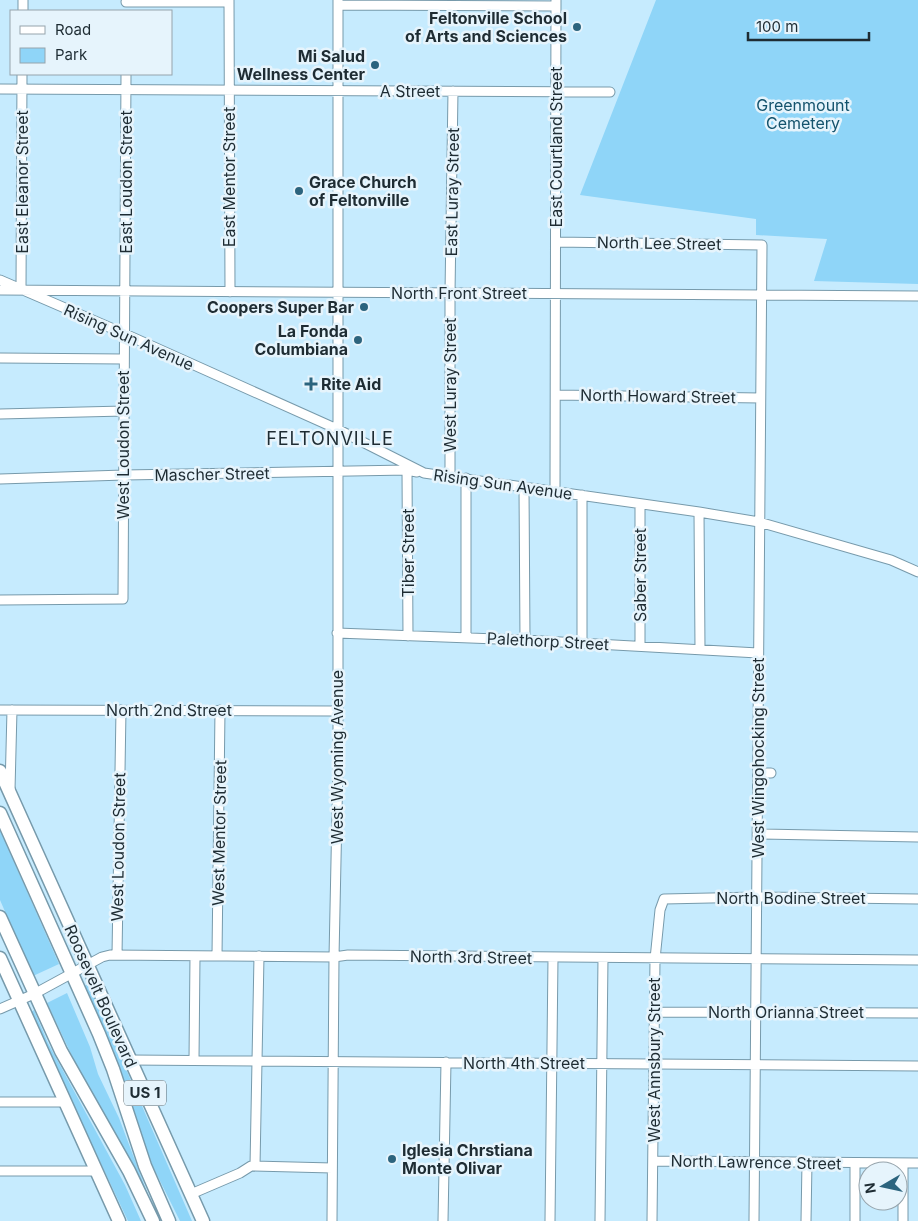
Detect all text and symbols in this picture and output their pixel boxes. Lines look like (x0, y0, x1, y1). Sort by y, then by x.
place label: Feltonville School of Arts and Sciences (405, 8, 567, 46)
legend (10, 10, 172, 75)
scale bar (748, 10, 869, 42)
text: 100 m (756, 17, 798, 36)
text: Road (55, 20, 91, 39)
marker: Feltonville School of Arts and Sciences (571, 21, 583, 33)
text: Park (55, 45, 88, 64)
place label: Mi Salud Wellness Center (237, 46, 365, 84)
marker: Mi Salud Wellness Center (369, 59, 381, 71)
street label: East Courtland Street (546, 67, 566, 227)
street label: A Street (380, 81, 440, 101)
park label: Greenmount Cemetery (756, 95, 850, 133)
street label: East Mentor Street (219, 107, 239, 247)
street label: East Eleanor Street (12, 110, 32, 254)
street label: East Loudon Street (116, 110, 136, 254)
street label: East Luray Street (441, 127, 463, 257)
place label: Grace Church of Feltonville (309, 172, 417, 210)
marker: Grace Church of Feltonville (293, 185, 305, 197)
street label: North Lee Street (597, 232, 721, 254)
street label: North Front Street (391, 283, 527, 303)
place label: Coopers Super Bar (207, 297, 354, 317)
street label: Rising Sun Avenue (61, 299, 197, 375)
marker: Coopers Super Bar (358, 301, 370, 313)
street label: West Luray Street (440, 318, 460, 452)
place label: La Fonda Columbiana (254, 321, 348, 359)
marker: La Fonda Columbiana (352, 334, 364, 346)
street label: West Loudon Street (113, 370, 133, 520)
place label: Rite Aid (321, 374, 381, 394)
marker: Rite Aid (305, 378, 317, 390)
street label: North Howard Street (580, 385, 736, 407)
district label: FELTONVILLE (266, 428, 394, 449)
street label: Mascher Street (154, 463, 270, 485)
street label: Rising Sun Avenue (432, 464, 574, 504)
street label: Tiber Street (398, 509, 418, 598)
street label: Saber Street (630, 528, 650, 622)
street label: Palethorp Street (486, 628, 610, 654)
street label: West Wingohocking Street (748, 658, 768, 858)
street label: West Wyoming Avenue (327, 670, 347, 844)
street label: North 2nd Street (106, 700, 232, 720)
street label: West Mentor Street (208, 760, 230, 906)
street label: West Loudon Street (107, 772, 129, 922)
street label: North Bodine Street (716, 888, 866, 908)
street label: Roosevelt Boulevard (60, 921, 142, 1071)
street label: North 3rd Street (410, 946, 532, 968)
street label: West Annsbury Street (644, 977, 664, 1143)
street label: North Orianna Street (708, 1002, 864, 1022)
street label: North 4th Street (463, 1053, 585, 1073)
road number: US 1 (124, 1080, 166, 1106)
place label: Iglesia Chrstiana Monte Olivar (402, 1140, 533, 1178)
street label: North Lawrence Street (670, 1151, 842, 1173)
marker: Iglesia Chrstiana Monte Olivar (386, 1153, 398, 1165)
north arrow (858, 1161, 908, 1211)
text: N (860, 1182, 879, 1195)

